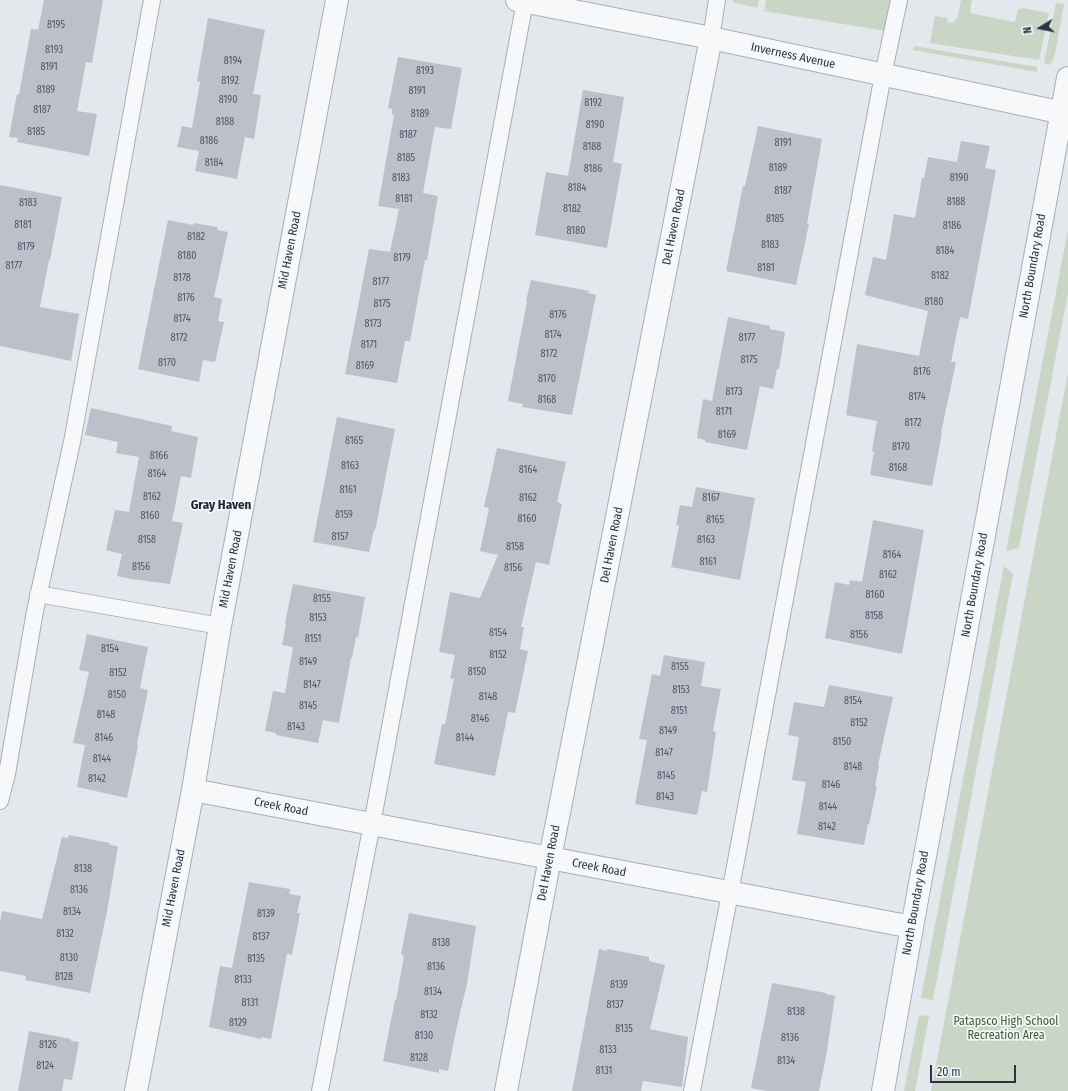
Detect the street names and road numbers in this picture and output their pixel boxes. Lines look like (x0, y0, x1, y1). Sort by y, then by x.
street label: Inverness Avenue (749, 40, 837, 72)
street label: Del Haven Road (660, 188, 688, 266)
street label: Mid Haven Road (275, 210, 305, 290)
street label: North Boundary Road (1017, 213, 1049, 319)
street label: Del Haven Road (598, 506, 626, 584)
street label: Mid Haven Road (216, 529, 246, 609)
street label: North Boundary Road (959, 532, 991, 638)
street label: Creek Road (253, 795, 309, 819)
street label: Del Haven Road (535, 824, 563, 902)
street label: Mid Haven Road (159, 848, 189, 928)
street label: North Boundary Road (900, 850, 932, 956)
street label: Creek Road (571, 856, 627, 880)

